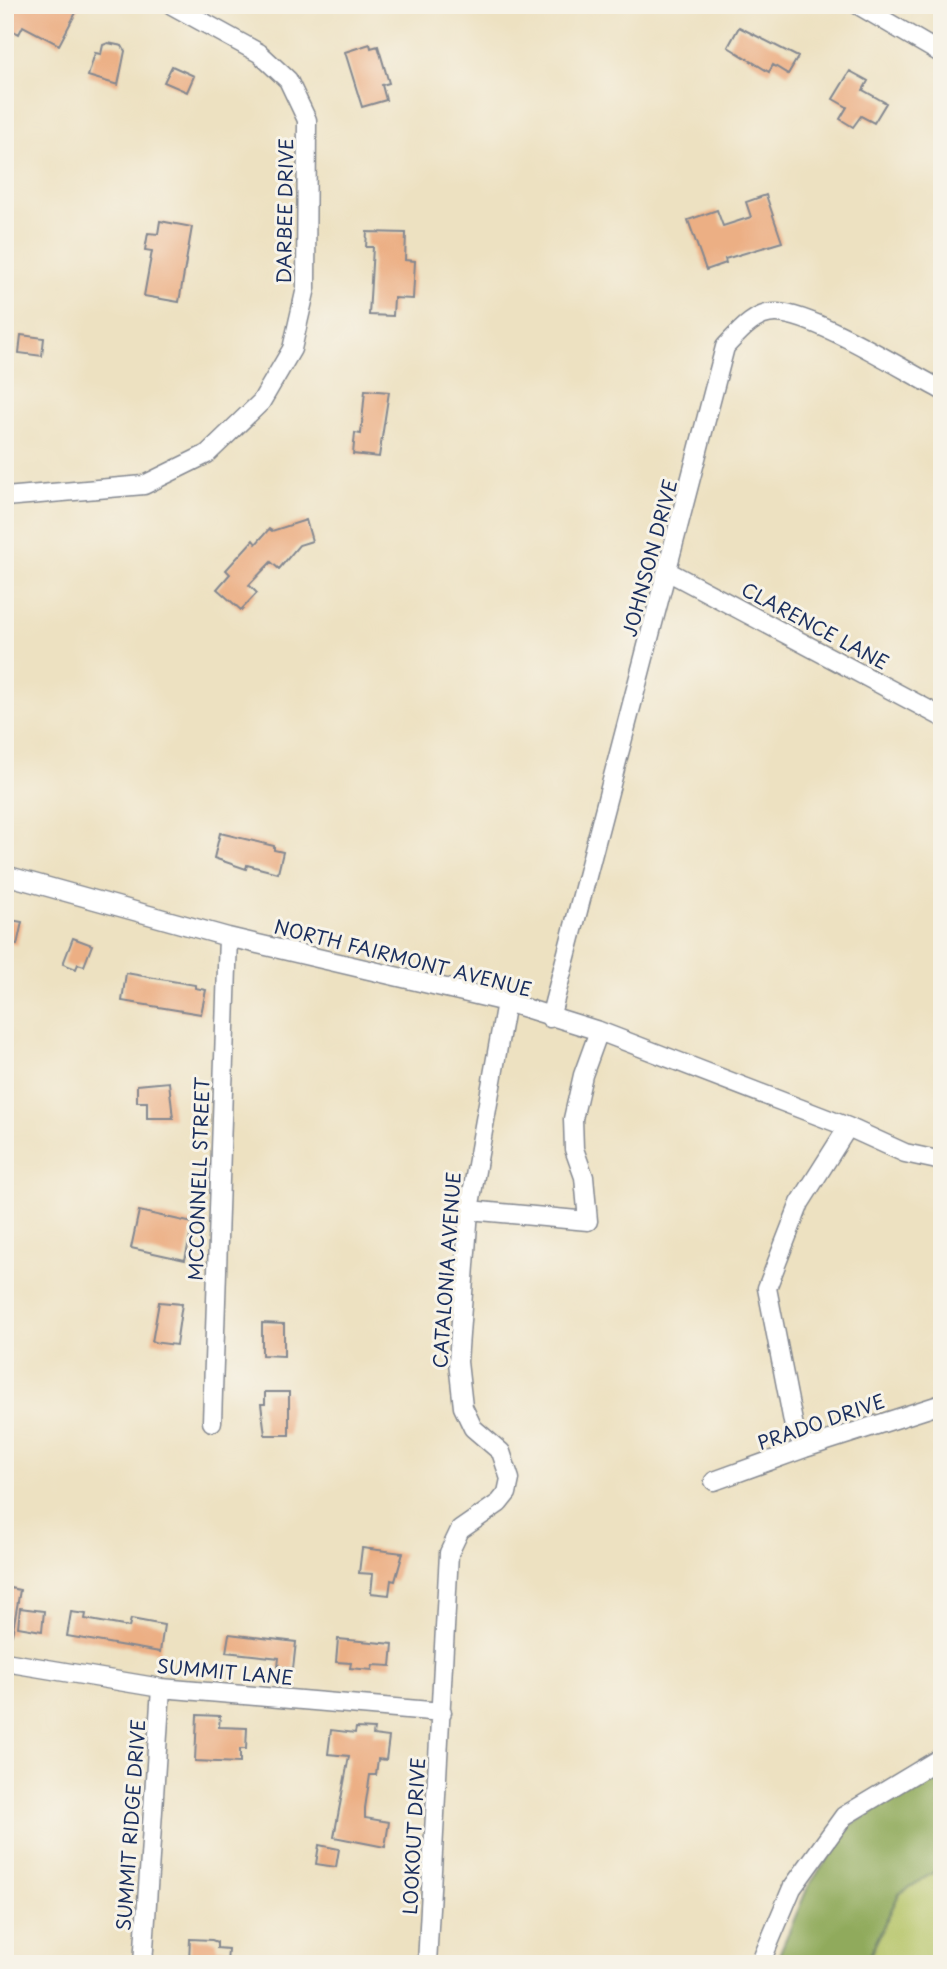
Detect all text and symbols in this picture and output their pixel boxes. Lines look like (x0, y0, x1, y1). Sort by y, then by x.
street label: DARBEE DRIVE (269, 138, 299, 284)
street label: JOHNSON DRIVE (615, 476, 683, 639)
street label: CLARENCE LANE (737, 574, 894, 676)
street label: NORTH FAIRMONT AVENUE (271, 911, 535, 1003)
street label: MCCONNELL STREET (180, 1077, 216, 1281)
street label: CATALONIA AVENUE (425, 1171, 467, 1369)
street label: PRADO DRIVE (753, 1386, 888, 1456)
street label: SUMMIT LANE (156, 1651, 295, 1691)
street label: SUMMIT RIDGE DRIVE (109, 1718, 151, 1932)
street label: LOOKOUT DRIVE (395, 1757, 431, 1915)

